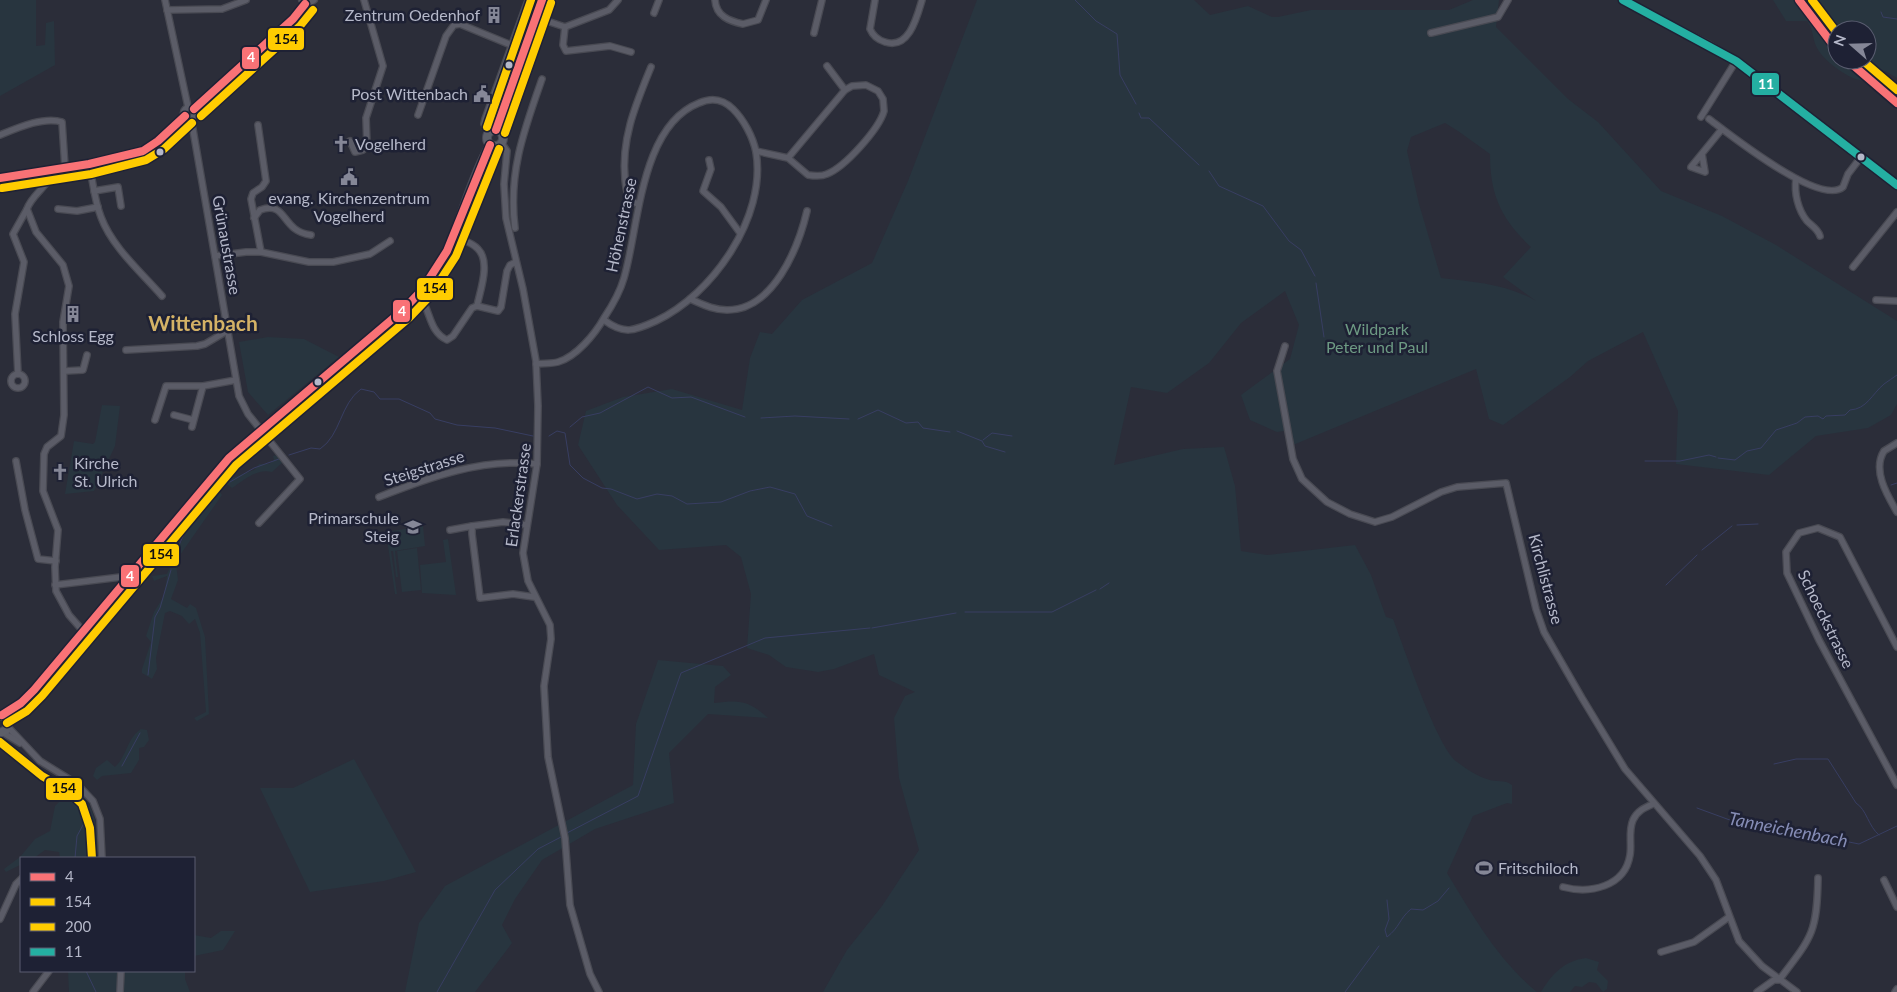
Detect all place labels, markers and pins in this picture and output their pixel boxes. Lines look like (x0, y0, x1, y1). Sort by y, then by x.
place label: Zentrum Oedenhof (345, 5, 480, 24)
building icon: Zentrum Oedenhof (484, 5, 504, 25)
unlabelled marker (504, 60, 514, 70)
place label: Post Wittenbach (351, 84, 468, 103)
public building icon: Post Wittenbach (472, 84, 492, 104)
church icon: Vogelherd (331, 134, 351, 154)
place label: Vogelherd (355, 134, 426, 153)
unlabelled marker (155, 147, 165, 157)
unlabelled marker (1856, 152, 1866, 162)
public building icon: evang. Kirchenzentrum Vogelherd (339, 167, 359, 187)
place label: evang. Kirchenzentrum Vogelherd (268, 188, 430, 225)
building icon: Schloss Egg (63, 304, 83, 324)
place label: Schloss Egg (32, 326, 114, 345)
unlabelled marker (313, 377, 323, 387)
place label: Kirche St. Ulrich (74, 453, 138, 490)
church icon: Kirche St. Ulrich (50, 462, 70, 482)
place label: Primarschule Steig (308, 508, 399, 545)
school or university icon: Primarschule Steig (403, 517, 423, 537)
sports icon: Fritschiloch (1474, 858, 1494, 878)
place label: Fritschiloch (1498, 858, 1579, 877)

